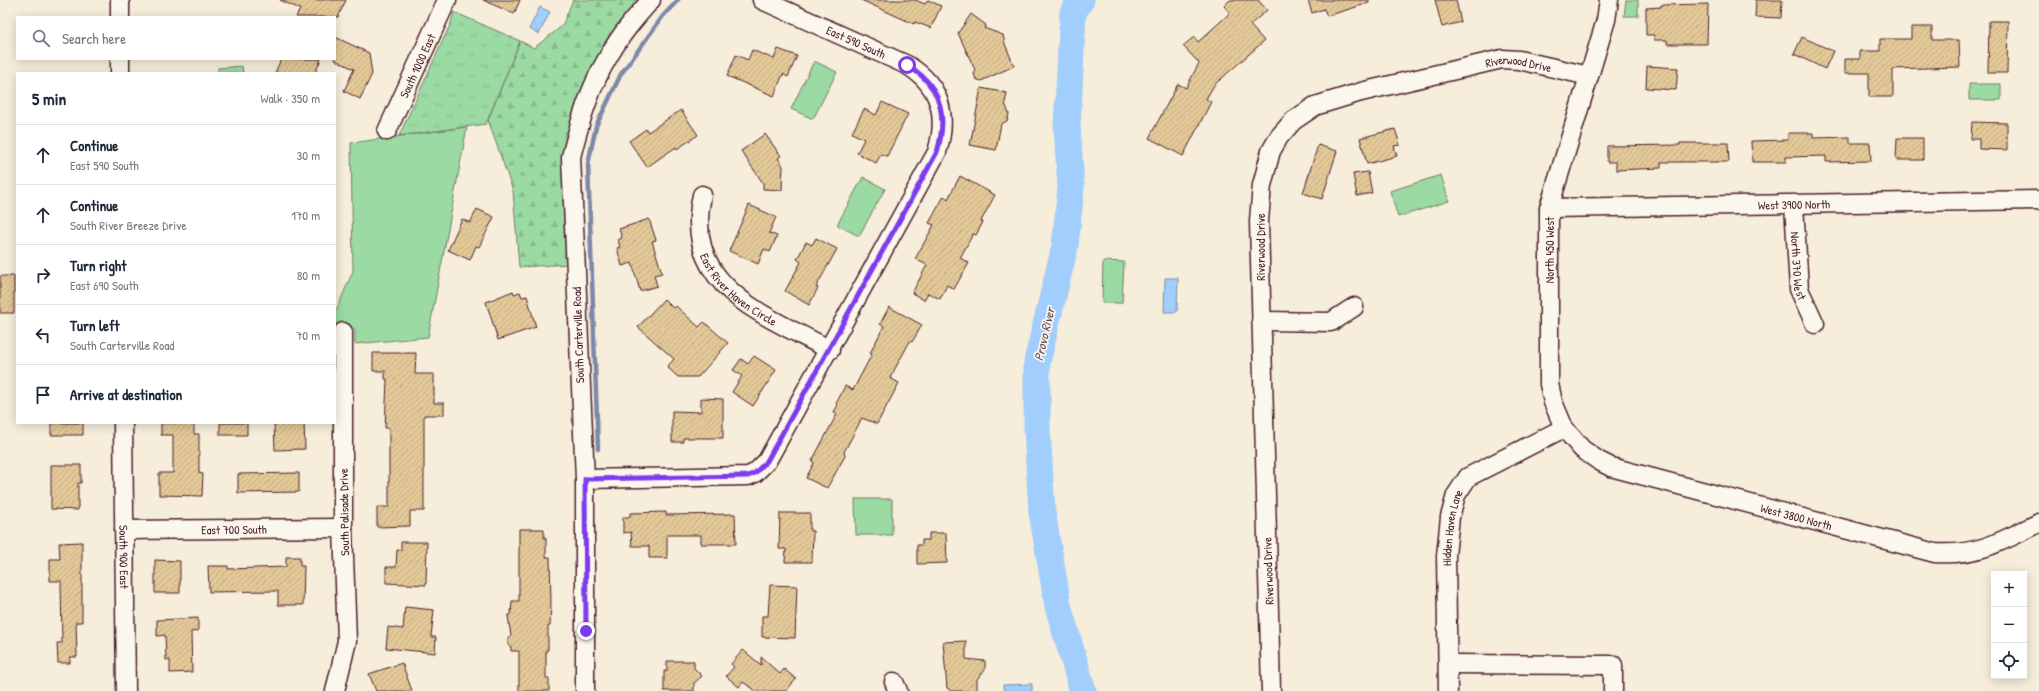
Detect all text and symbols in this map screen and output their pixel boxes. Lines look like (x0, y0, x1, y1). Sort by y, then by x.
search box (16, 16, 336, 60)
street label: East 590 South (824, 21, 888, 63)
icon: search (30, 27, 52, 49)
text: Search here (62, 28, 126, 49)
street label: South 1000 East (395, 30, 439, 101)
street label: Riverwood Drive (1483, 51, 1554, 76)
route start (898, 56, 916, 74)
text: 5 min (32, 87, 66, 110)
text: Walk · 350 m (260, 89, 320, 107)
text: Continue (70, 135, 118, 156)
icon: ahead (32, 144, 54, 166)
text: 30 m (297, 146, 320, 164)
text: East 590 South (70, 156, 139, 174)
text: Continue (70, 195, 118, 216)
street label: West 3900 North (1758, 195, 1830, 213)
icon: ahead (32, 204, 54, 226)
text: 170 m (291, 206, 320, 224)
street label: Riverwood Drive (1252, 213, 1269, 281)
text: South River Breeze Drive (70, 216, 187, 234)
street label: North 450 West (1541, 216, 1558, 283)
street label: North 370 West (1787, 231, 1812, 303)
street label: East River Haven Circle (696, 250, 780, 329)
text: Turn right (70, 255, 126, 276)
icon: right (32, 264, 54, 286)
text: 80 m (297, 266, 320, 284)
text: East 690 South (70, 276, 138, 294)
street label: South Carterville Road (568, 286, 588, 383)
water label: Provo River (1029, 304, 1059, 362)
text: Turn left (70, 315, 120, 336)
icon: left (32, 324, 54, 346)
text: 70 m (296, 326, 320, 344)
text: South Carterville Road (70, 336, 174, 354)
icon: arrive (32, 384, 54, 406)
text: Arrive at destination (70, 384, 182, 405)
street label: South Palisade Drive (335, 468, 353, 556)
street label: Hidden Haven Lane (1437, 485, 1467, 566)
street label: West 3800 North (1759, 499, 1834, 534)
street label: East 700 South (201, 520, 267, 538)
street label: South 900 East (116, 525, 133, 590)
street label: Riverwood Drive (1258, 537, 1278, 605)
map controls (1991, 571, 2027, 679)
button: + (1991, 571, 2027, 607)
button: − (1991, 607, 2027, 643)
route end (577, 622, 595, 640)
button: locate (1991, 643, 2027, 679)

